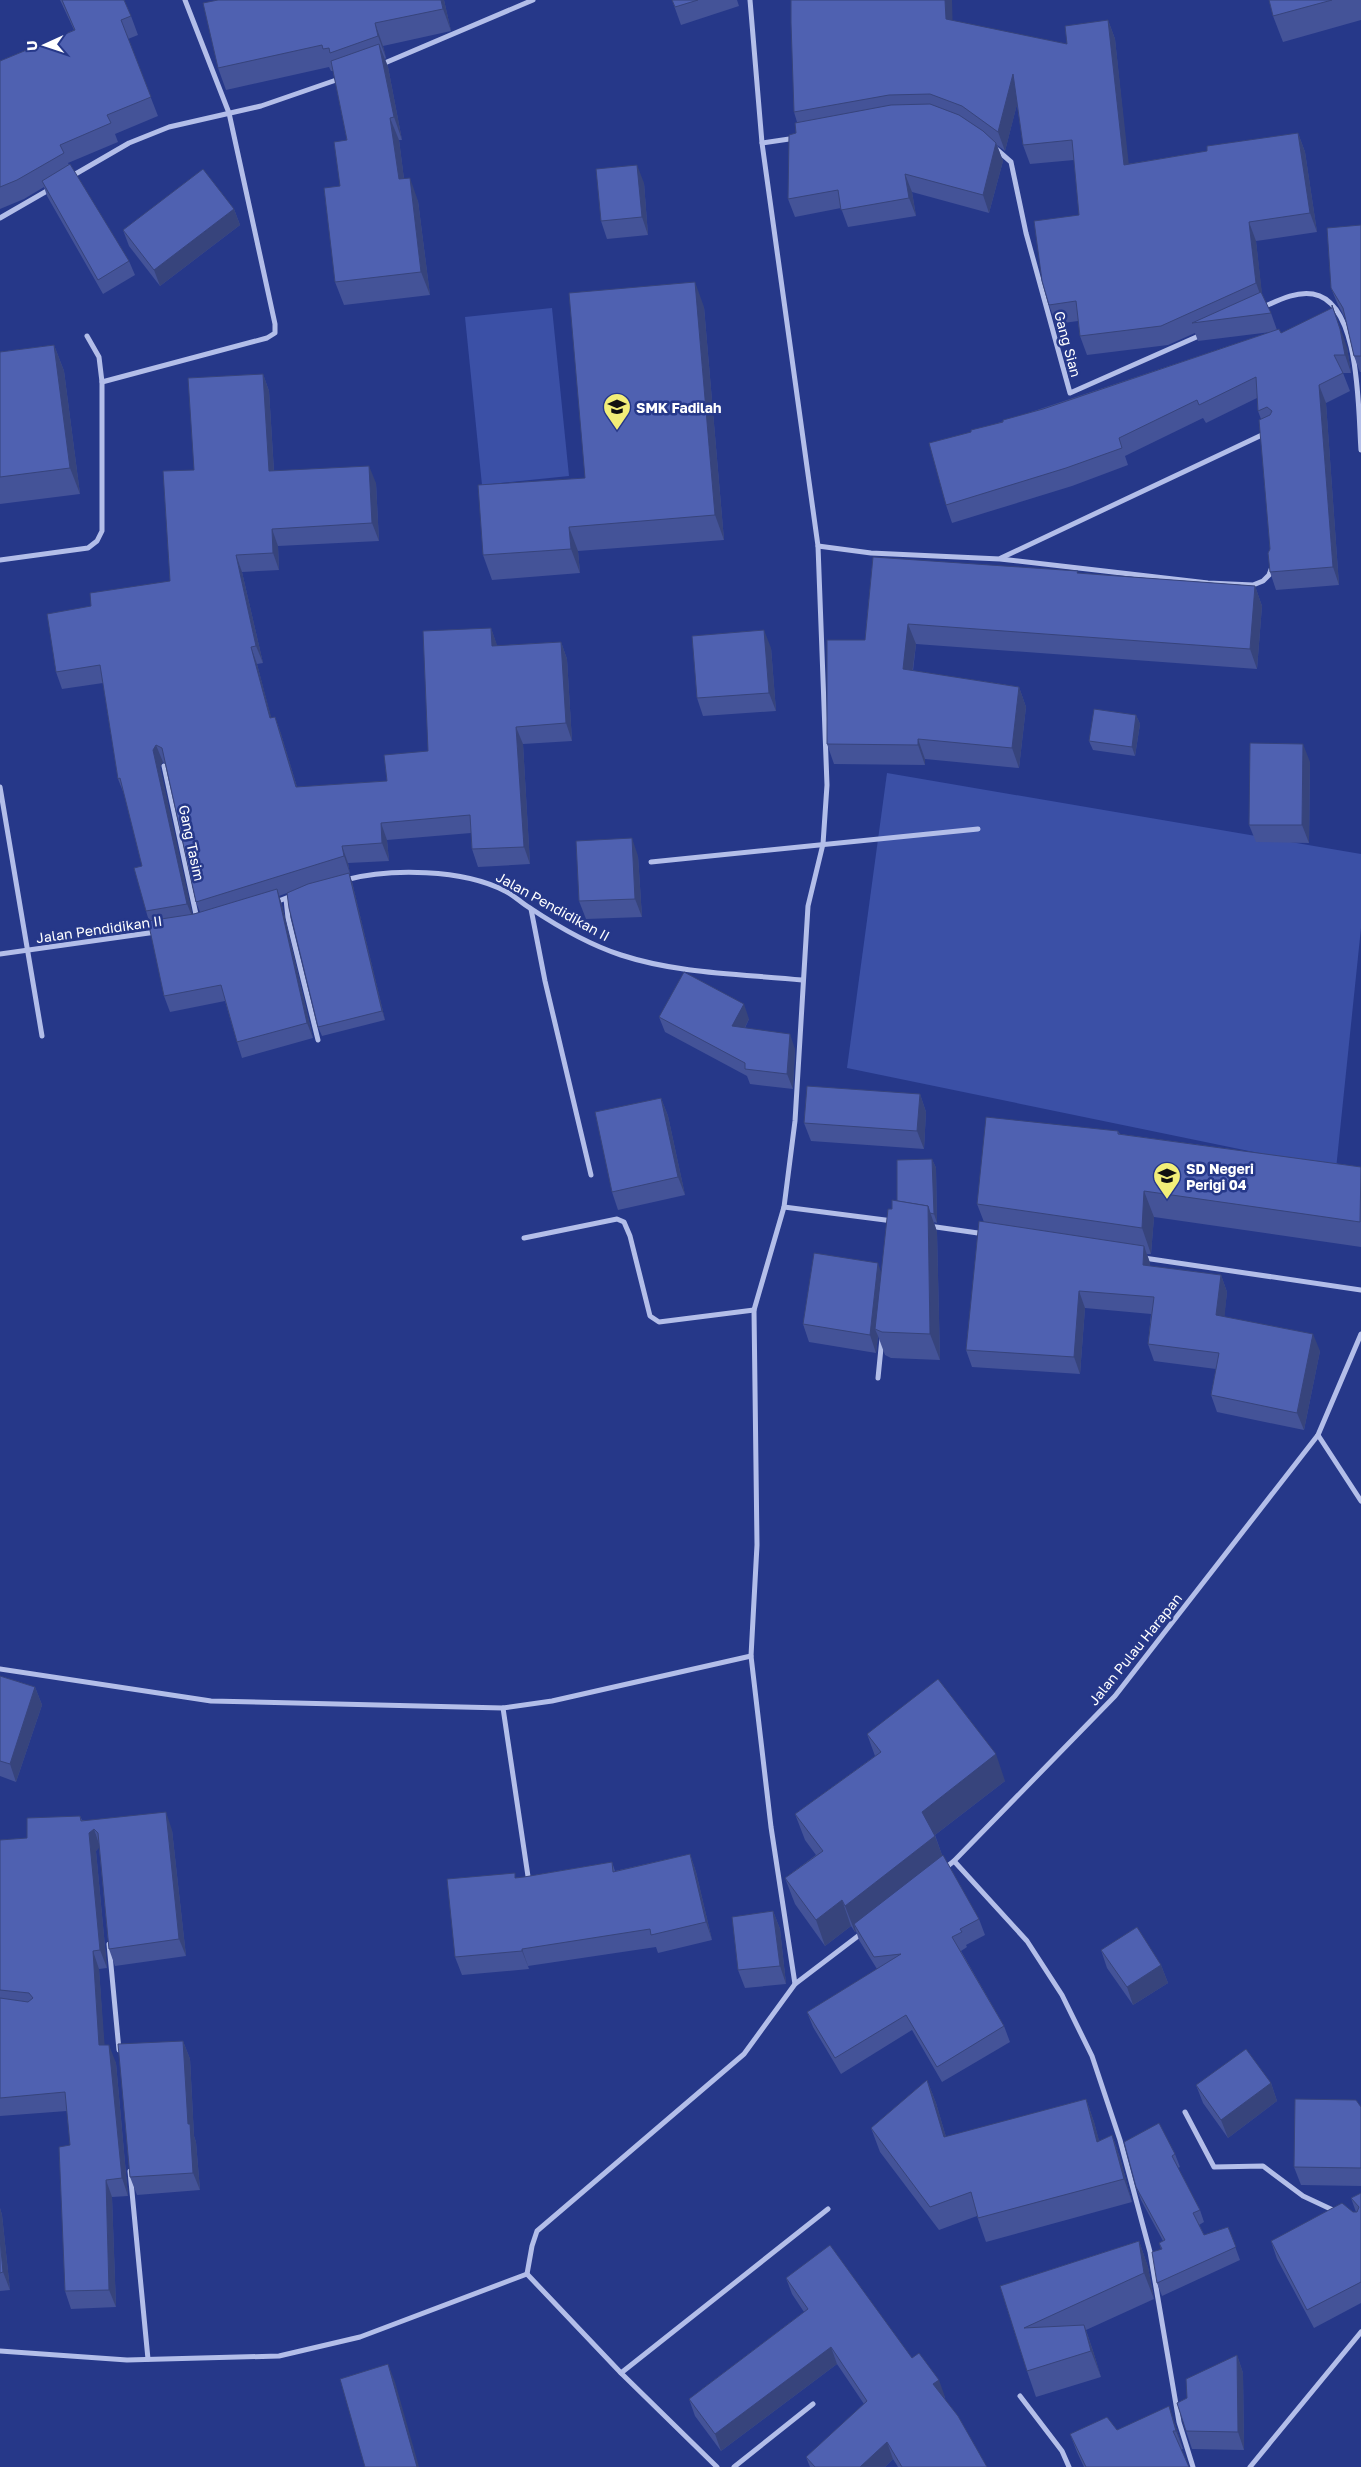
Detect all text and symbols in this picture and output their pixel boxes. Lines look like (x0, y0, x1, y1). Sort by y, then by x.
north arrow (20, 20, 70, 70)
text: U (23, 40, 40, 51)
street label: Gang Sian (1051, 309, 1085, 379)
school or university icon: SMK Fadilah (602, 392, 632, 431)
place label: SMK Fadilah (636, 399, 721, 416)
street label: Gang Tasim (176, 803, 208, 883)
street label: Jalan Pendidikan II (493, 868, 613, 944)
street label: Jalan Pendidikan II (35, 912, 163, 946)
place label: SD Negeri Perigi 04 (1186, 1160, 1254, 1193)
school or university icon: SD Negeri Perigi 04 (1152, 1161, 1182, 1200)
street label: Jalan Pulau Harapan (1085, 1590, 1185, 1708)

